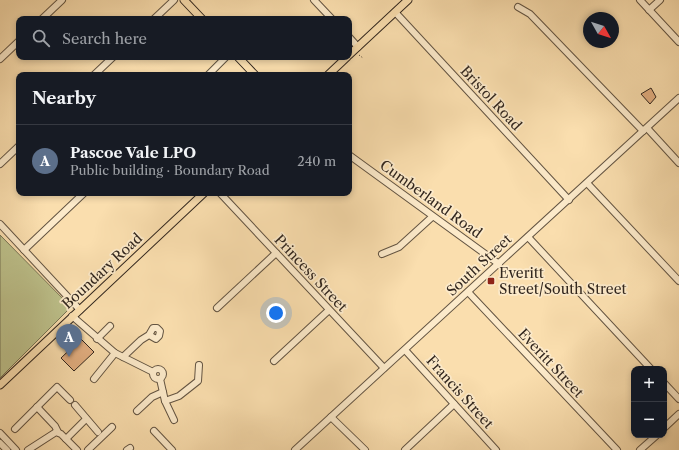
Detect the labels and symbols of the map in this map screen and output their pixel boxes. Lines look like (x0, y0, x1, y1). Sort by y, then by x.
north arrow (583, 12, 619, 48)
street label: Bristol Road (456, 62, 526, 134)
street label: Cumberland Road (376, 156, 486, 242)
street label: Boundary Road (58, 229, 146, 313)
street label: South Street (443, 230, 515, 300)
street label: Princess Street (271, 231, 351, 315)
place label: Everitt Street/South Street (499, 264, 626, 298)
marker: Everitt Street/South Street (486, 276, 496, 286)
your location (266, 303, 286, 323)
pin: A (56, 324, 82, 357)
street label: Everitt Street (514, 325, 588, 401)
street label: Francis Street (422, 352, 498, 432)

